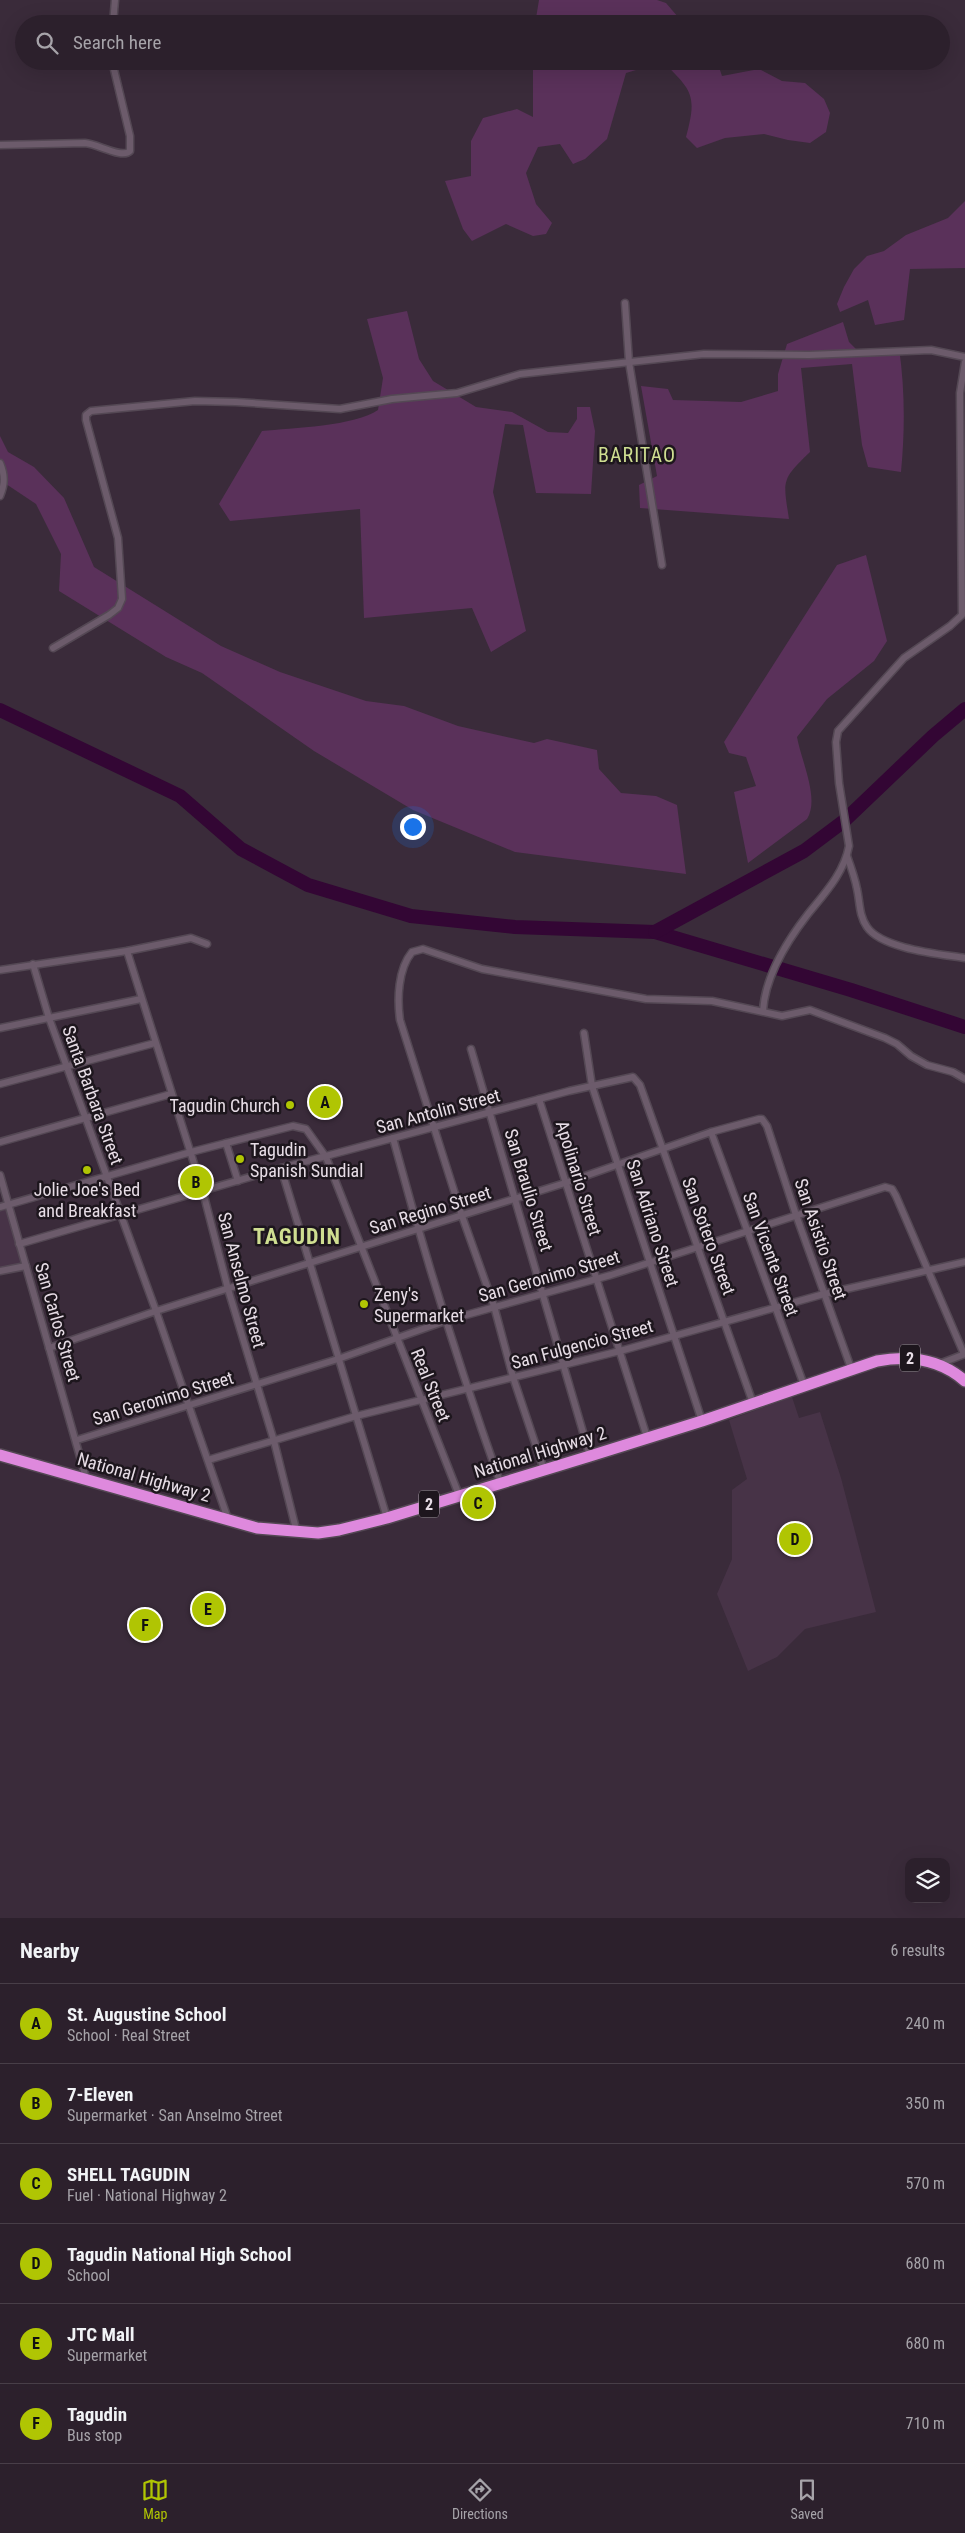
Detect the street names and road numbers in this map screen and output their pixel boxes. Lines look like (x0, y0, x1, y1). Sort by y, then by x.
street label: Santa Barbara Street (58, 1023, 128, 1167)
street label: San Antolin Street (374, 1084, 502, 1138)
street label: Apolinario Street (552, 1118, 606, 1238)
street label: San Braulio Street (500, 1126, 558, 1254)
street label: San Adriano Street (623, 1157, 683, 1289)
street label: San Sotero Street (678, 1174, 740, 1298)
street label: San Asistio Street (790, 1176, 852, 1302)
street label: San Regino Street (367, 1182, 493, 1238)
street label: San Vicente Street (739, 1189, 803, 1319)
street label: San Anselmo Street (214, 1210, 270, 1350)
street label: San Geronimo Street (476, 1246, 622, 1306)
street label: San Carlos Street (31, 1260, 85, 1384)
street label: San Fulgencio Street (509, 1315, 655, 1373)
street label: Real Street (407, 1345, 455, 1425)
road number: 2 (900, 1345, 920, 1372)
street label: San Geronimo Street (90, 1367, 236, 1429)
street label: National Highway 2 (471, 1422, 609, 1482)
street label: National Highway 2 (75, 1448, 213, 1506)
road number: 2 (419, 1490, 439, 1518)

